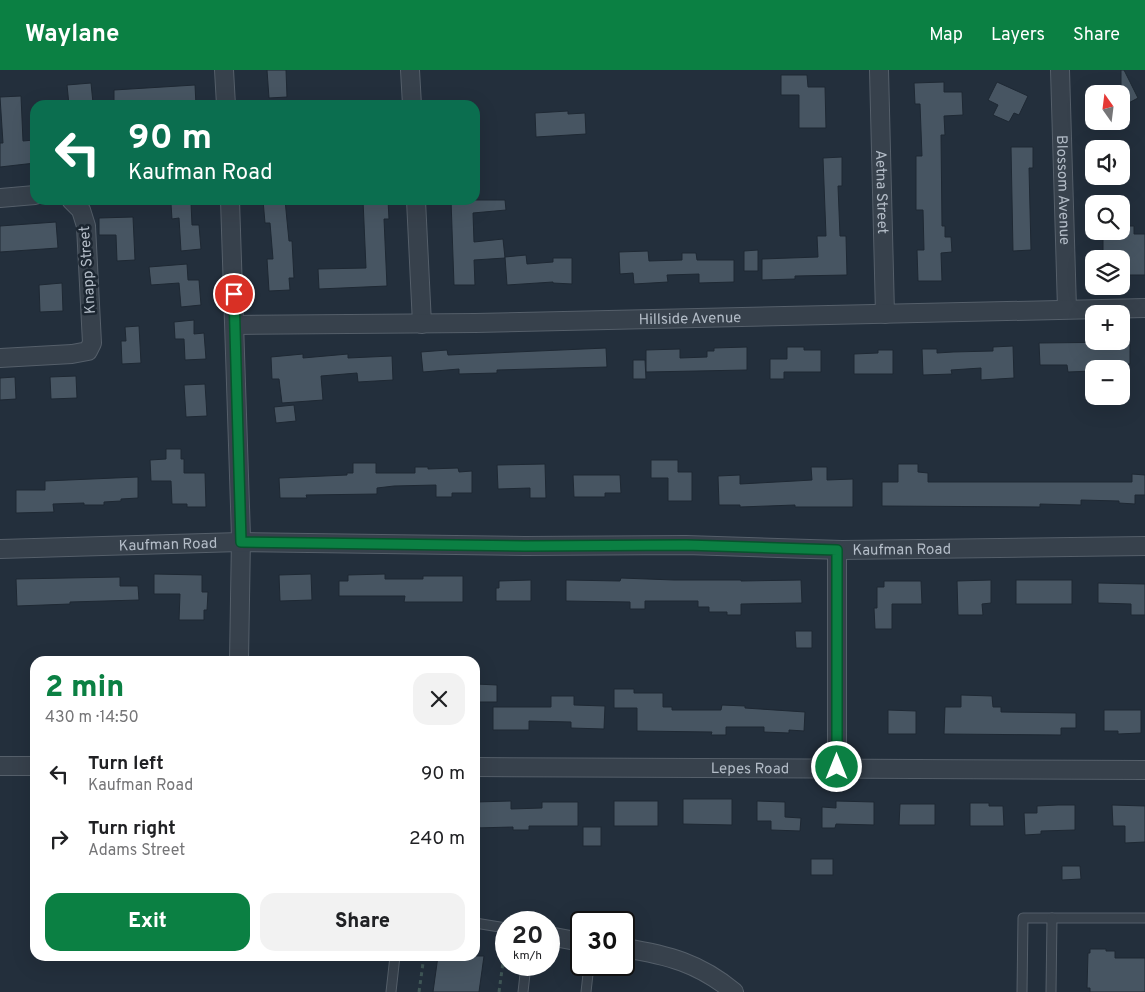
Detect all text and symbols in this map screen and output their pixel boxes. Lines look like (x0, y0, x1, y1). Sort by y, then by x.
text: Waylane (25, 20, 119, 50)
text: Map (929, 24, 963, 47)
text: Layers (991, 24, 1045, 47)
text: Share (1073, 24, 1120, 47)
north arrow (1085, 85, 1130, 130)
map controls (1085, 85, 1130, 405)
text: 90 m (128, 117, 212, 161)
icon: left (45, 120, 110, 185)
street label: Blossom Avenue (1051, 135, 1073, 245)
button: sound (1085, 140, 1130, 185)
street label: Aetna Street (870, 150, 891, 234)
text: Kaufman Road (128, 160, 273, 187)
button: search (1085, 195, 1130, 240)
street label: Knapp Street (76, 225, 101, 315)
button: layers (1085, 250, 1130, 295)
pin (213, 273, 255, 315)
icon: arrive (220, 280, 248, 308)
button: + (1085, 305, 1130, 350)
street label: Hillside Avenue (638, 309, 742, 330)
button: − (1085, 360, 1130, 405)
street label: Kaufman Road (118, 535, 218, 557)
street label: Kaufman Road (852, 541, 951, 561)
text: 2 min (45, 670, 124, 707)
button: close (413, 673, 465, 725)
text: 430 m · 14:50 (45, 708, 139, 728)
position arrow (810, 740, 862, 792)
text: Turn left (88, 752, 164, 776)
icon: left (45, 760, 73, 788)
street label: Lepes Road (711, 760, 789, 779)
text: 90 m (421, 762, 465, 786)
text: Kaufman Road (88, 776, 193, 796)
text: Turn right (88, 817, 176, 841)
icon: right (45, 825, 73, 853)
text: 240 m (409, 827, 465, 851)
text: Adams Street (88, 841, 185, 861)
button: Exit (45, 893, 250, 951)
button: Share (260, 893, 465, 951)
speed limit sign: 30 (570, 911, 635, 976)
text: 20 (512, 921, 543, 953)
text: km/h (513, 948, 542, 964)

